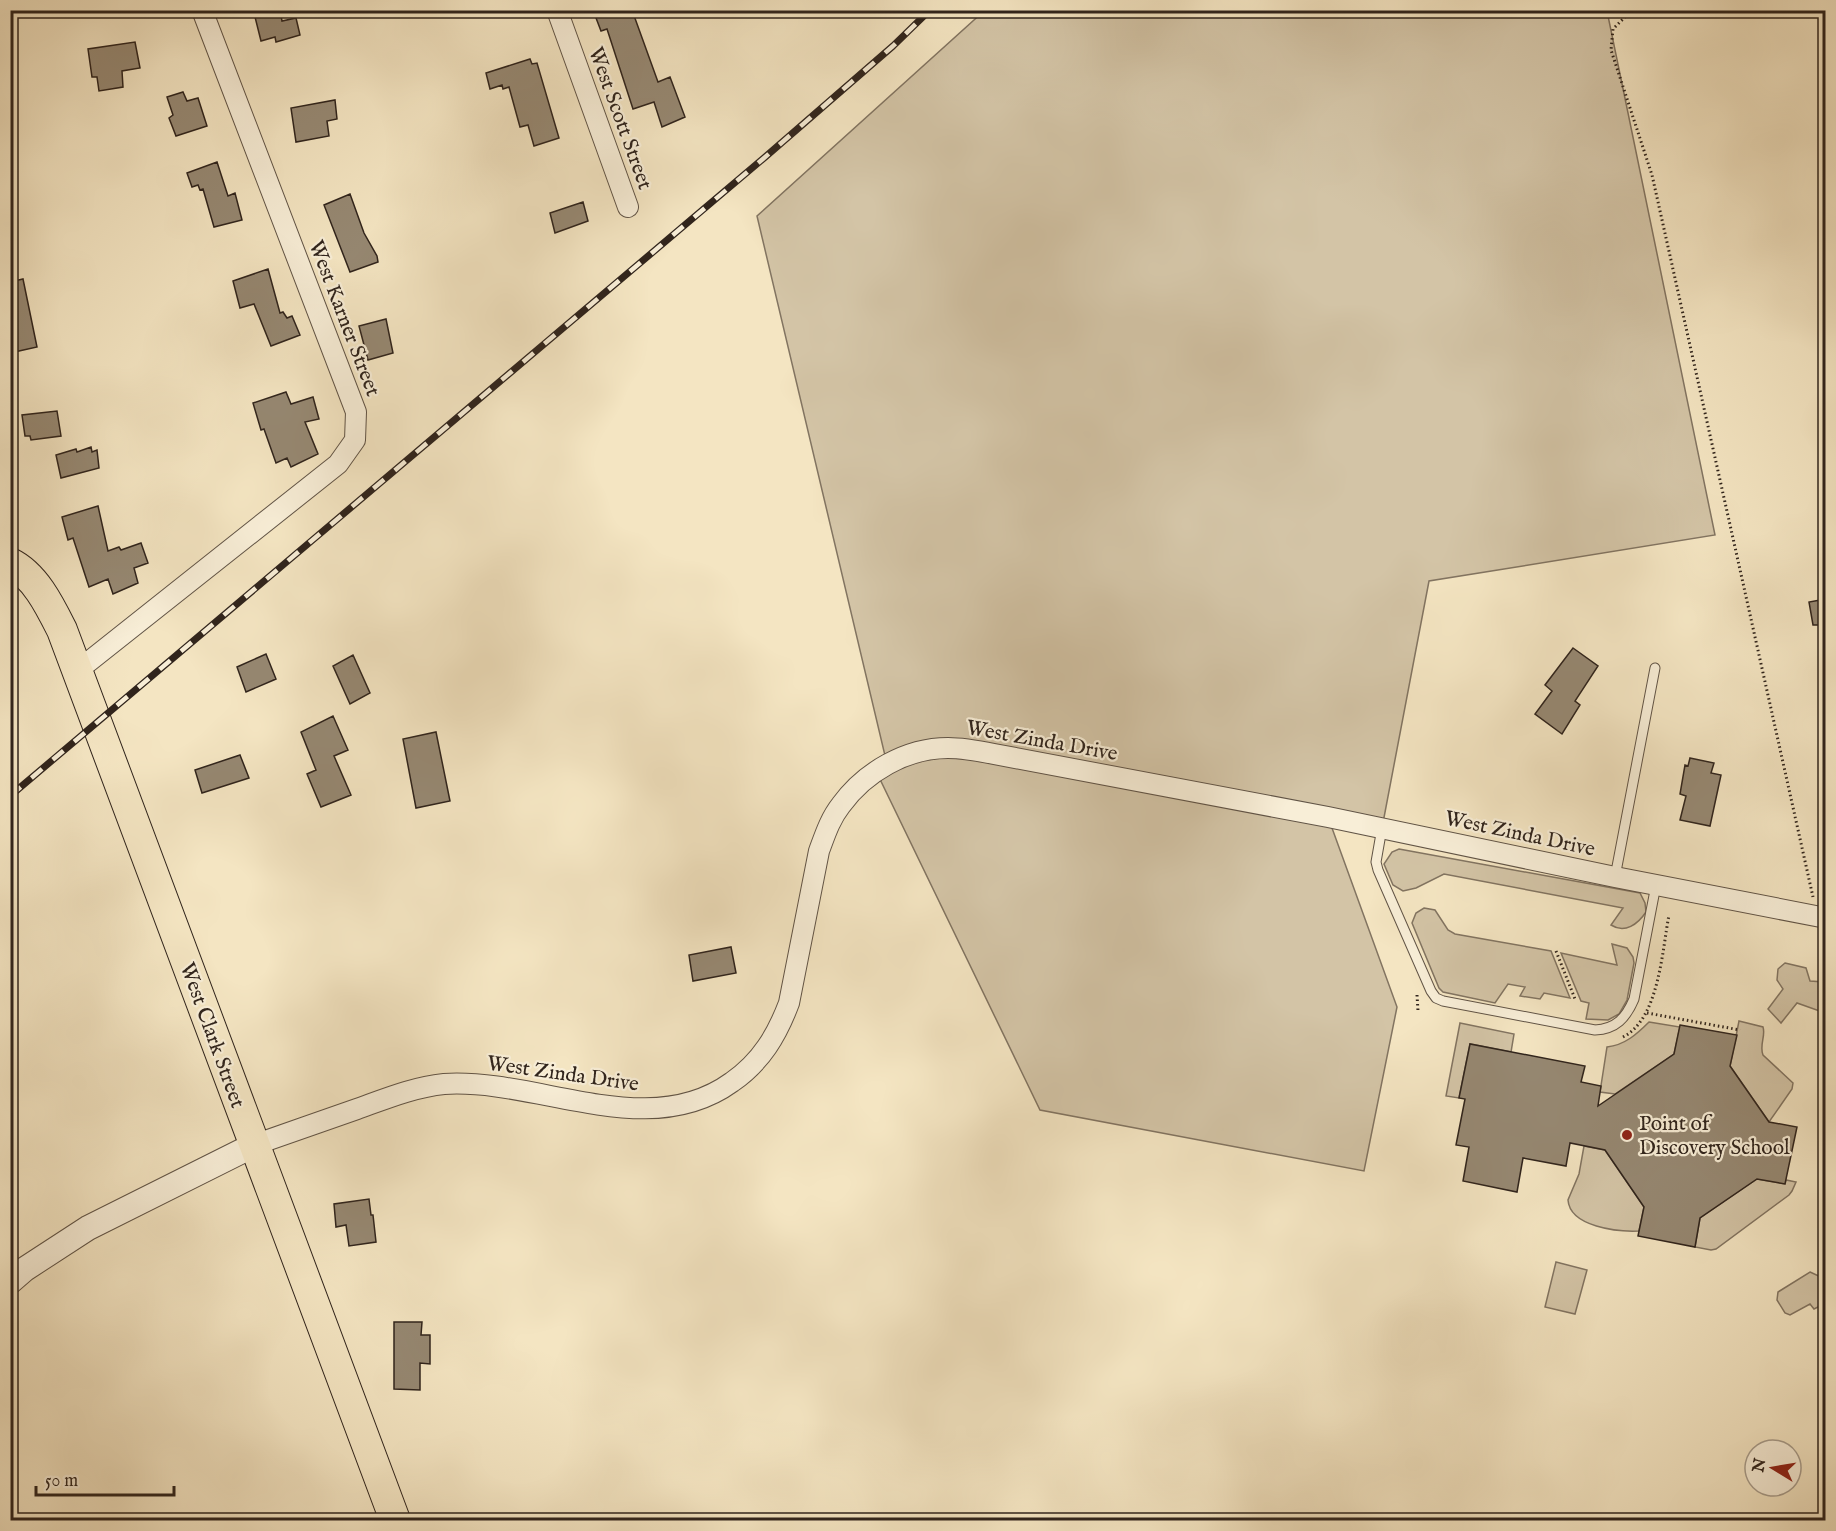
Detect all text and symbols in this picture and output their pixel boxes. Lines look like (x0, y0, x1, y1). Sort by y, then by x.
street label: West Scott Street (581, 43, 658, 194)
street label: West Karner Street (301, 237, 386, 400)
street label: West Zinda Drive (964, 715, 1120, 768)
street label: West Zinda Drive (1442, 805, 1598, 864)
street label: West Clark Street (173, 959, 250, 1112)
street label: West Zinda Drive (485, 1050, 641, 1099)
place label: Point of Discovery School (1639, 1111, 1790, 1162)
marker: Point of Discovery School (1620, 1128, 1634, 1142)
north arrow (1743, 1438, 1803, 1498)
text: N (1749, 1457, 1771, 1475)
scale bar (36, 1459, 174, 1497)
text: 50 m (45, 1470, 78, 1493)

